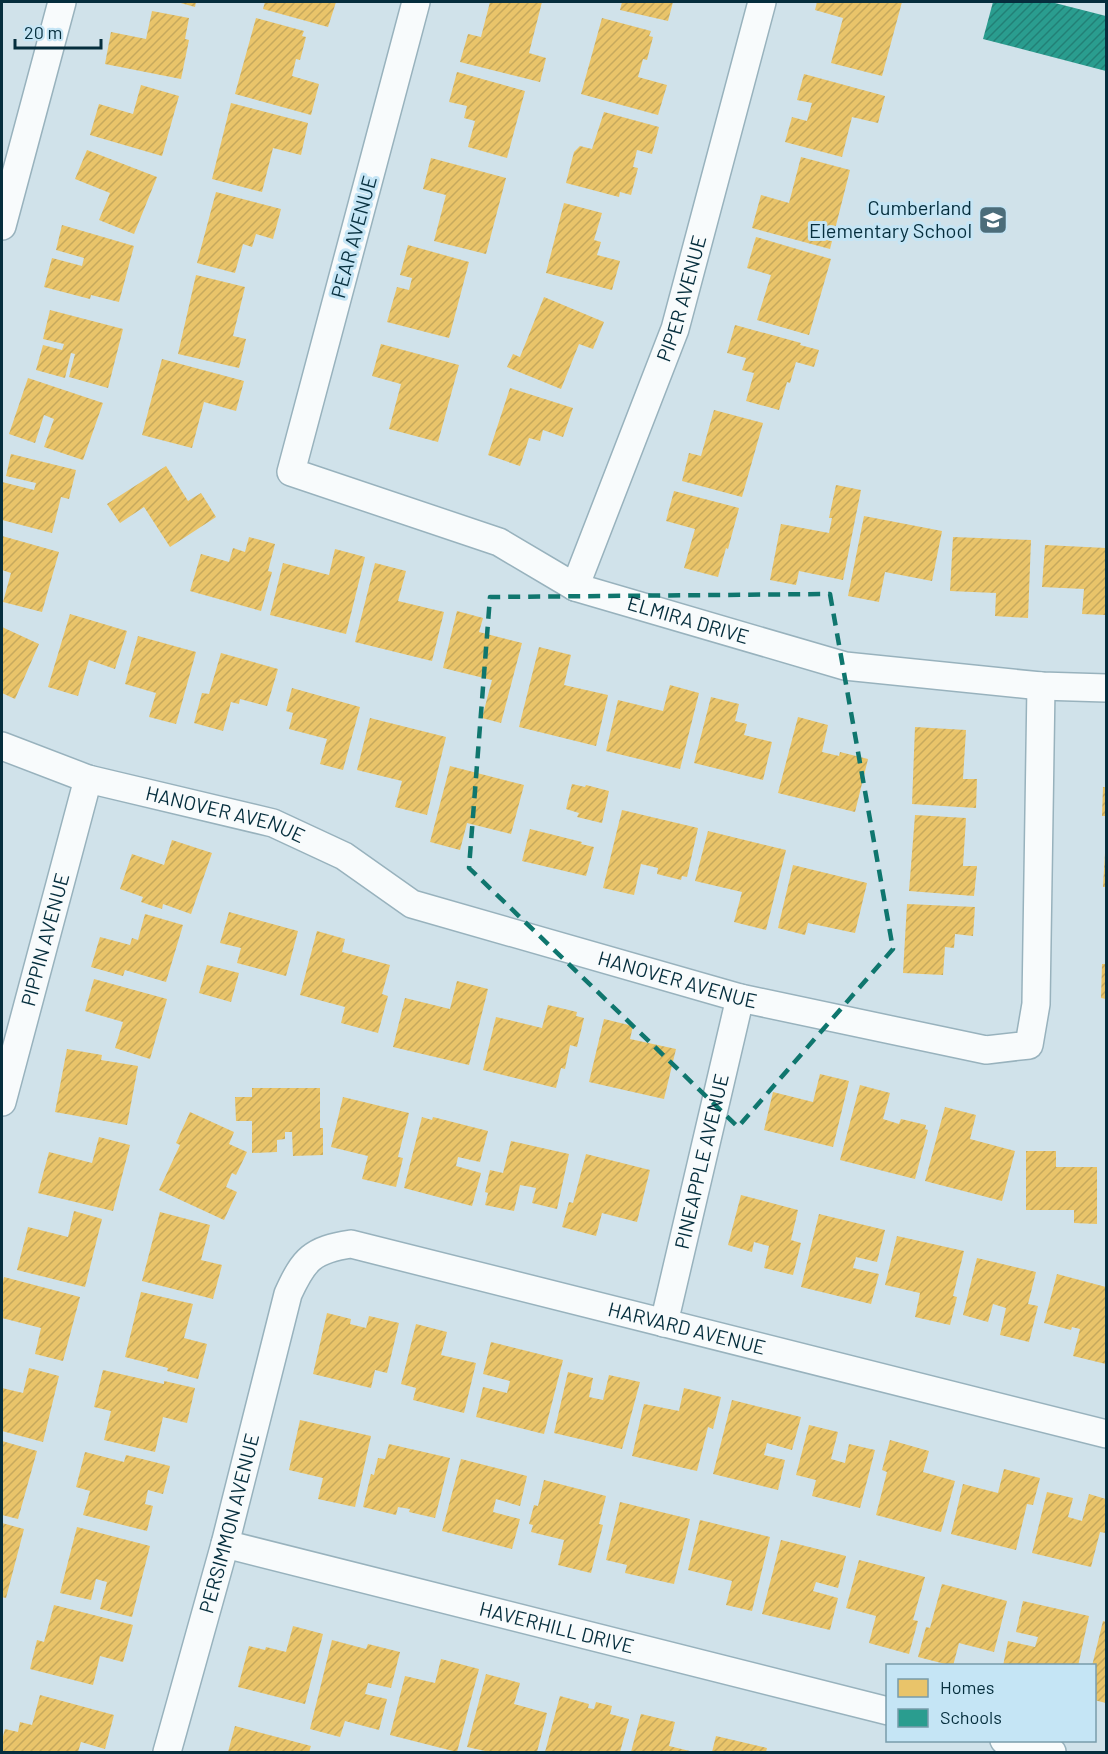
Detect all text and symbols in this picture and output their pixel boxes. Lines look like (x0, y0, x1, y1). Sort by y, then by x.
scale bar (15, 12, 100, 50)
text: 20 m (24, 21, 62, 43)
street label: PEAR AVENUE (325, 173, 381, 301)
place label: Cumberland Elementary School (809, 195, 972, 242)
school or university icon: Cumberland Elementary School (977, 204, 1009, 236)
street label: PIPER AVENUE (651, 232, 710, 365)
street label: ELMIRA DRIVE (625, 590, 752, 648)
street label: HANOVER AVENUE (143, 780, 309, 847)
street label: PIPPIN AVENUE (15, 870, 73, 1009)
street label: HANOVER AVENUE (595, 945, 760, 1012)
street label: PINEAPPLE AVENUE (669, 1071, 733, 1251)
street label: HARVARD AVENUE (606, 1296, 768, 1359)
street label: PERSIMMON AVENUE (193, 1431, 263, 1616)
street label: HAVERHILL DRIVE (477, 1596, 637, 1658)
legend (886, 1664, 1096, 1742)
text: Homes (940, 1676, 994, 1698)
text: Schools (940, 1706, 1002, 1728)

